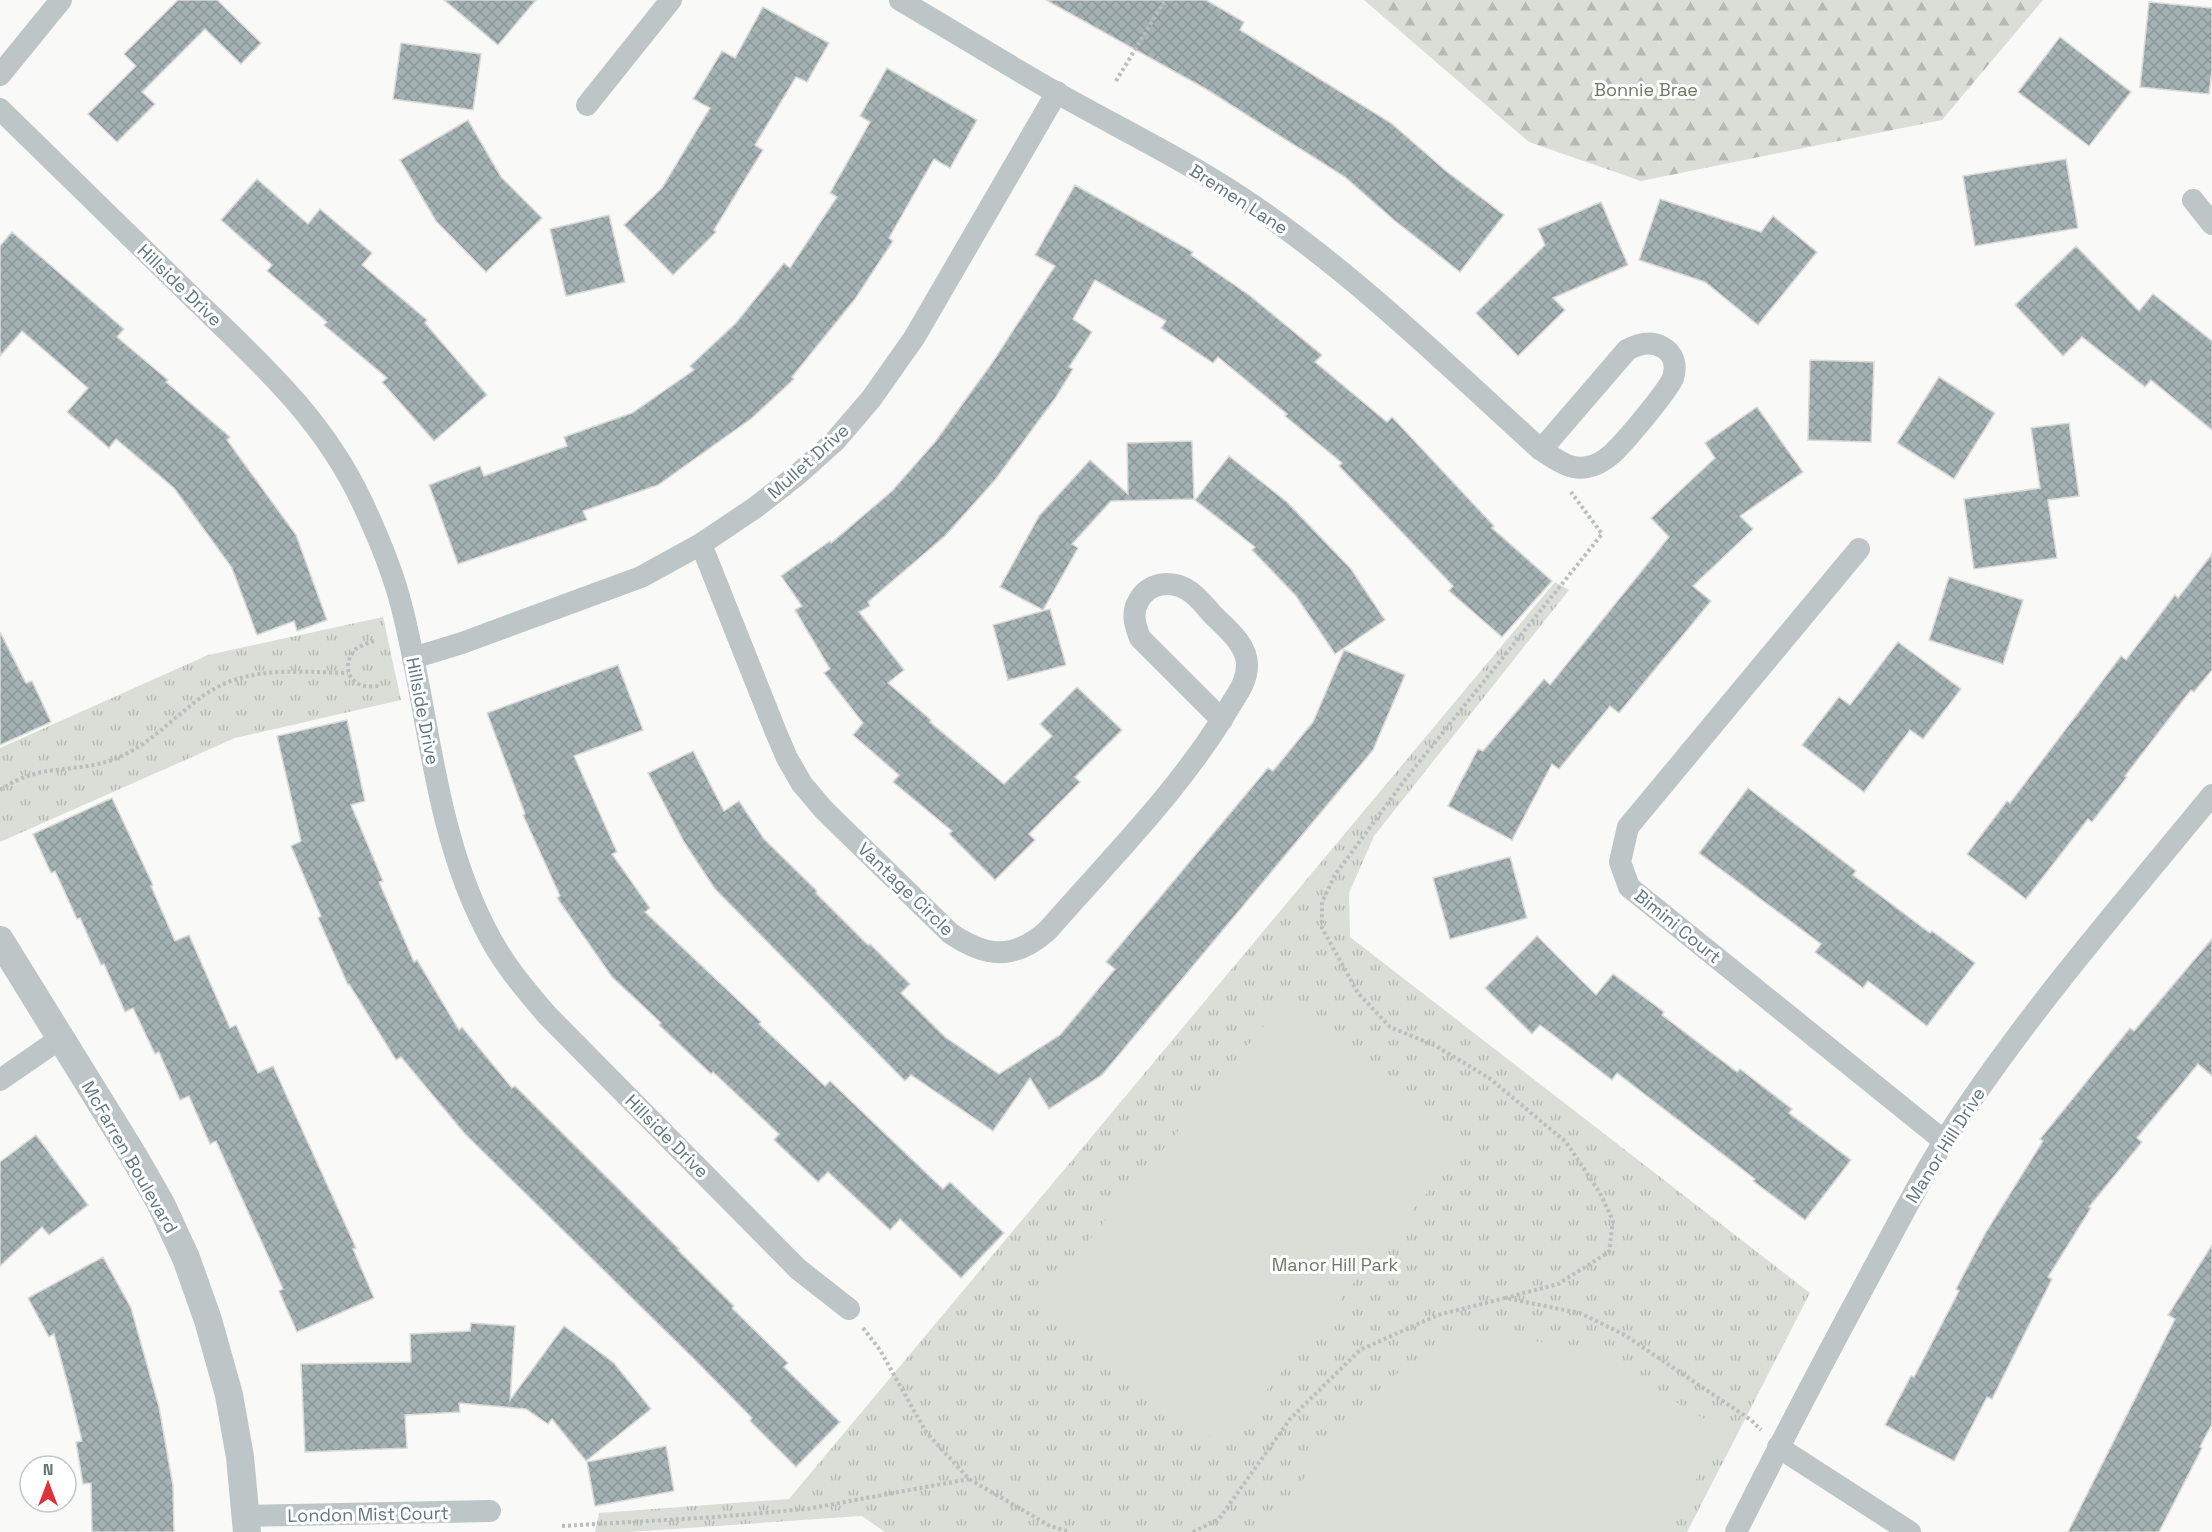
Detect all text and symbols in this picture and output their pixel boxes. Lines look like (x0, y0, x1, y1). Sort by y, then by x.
park label: Bonnie Brae (1594, 78, 1698, 101)
street label: Bremen Lane (1185, 159, 1293, 239)
street label: Hillside Drive (133, 239, 227, 331)
street label: Mullet Drive (762, 418, 854, 504)
street label: Hillside Drive (401, 655, 445, 767)
street label: Vantage Circle (853, 837, 959, 941)
street label: Bimini Court (1630, 884, 1726, 968)
street label: McFarren Boulevard (77, 1077, 183, 1237)
street label: Manor Hill Drive (1900, 1083, 1990, 1207)
street label: Hillside Drive (620, 1089, 714, 1183)
park label: Manor Hill Park (1272, 1253, 1399, 1276)
north arrow (18, 1454, 78, 1514)
text: N (43, 1459, 53, 1480)
street label: London Mist Court (287, 1501, 449, 1527)

